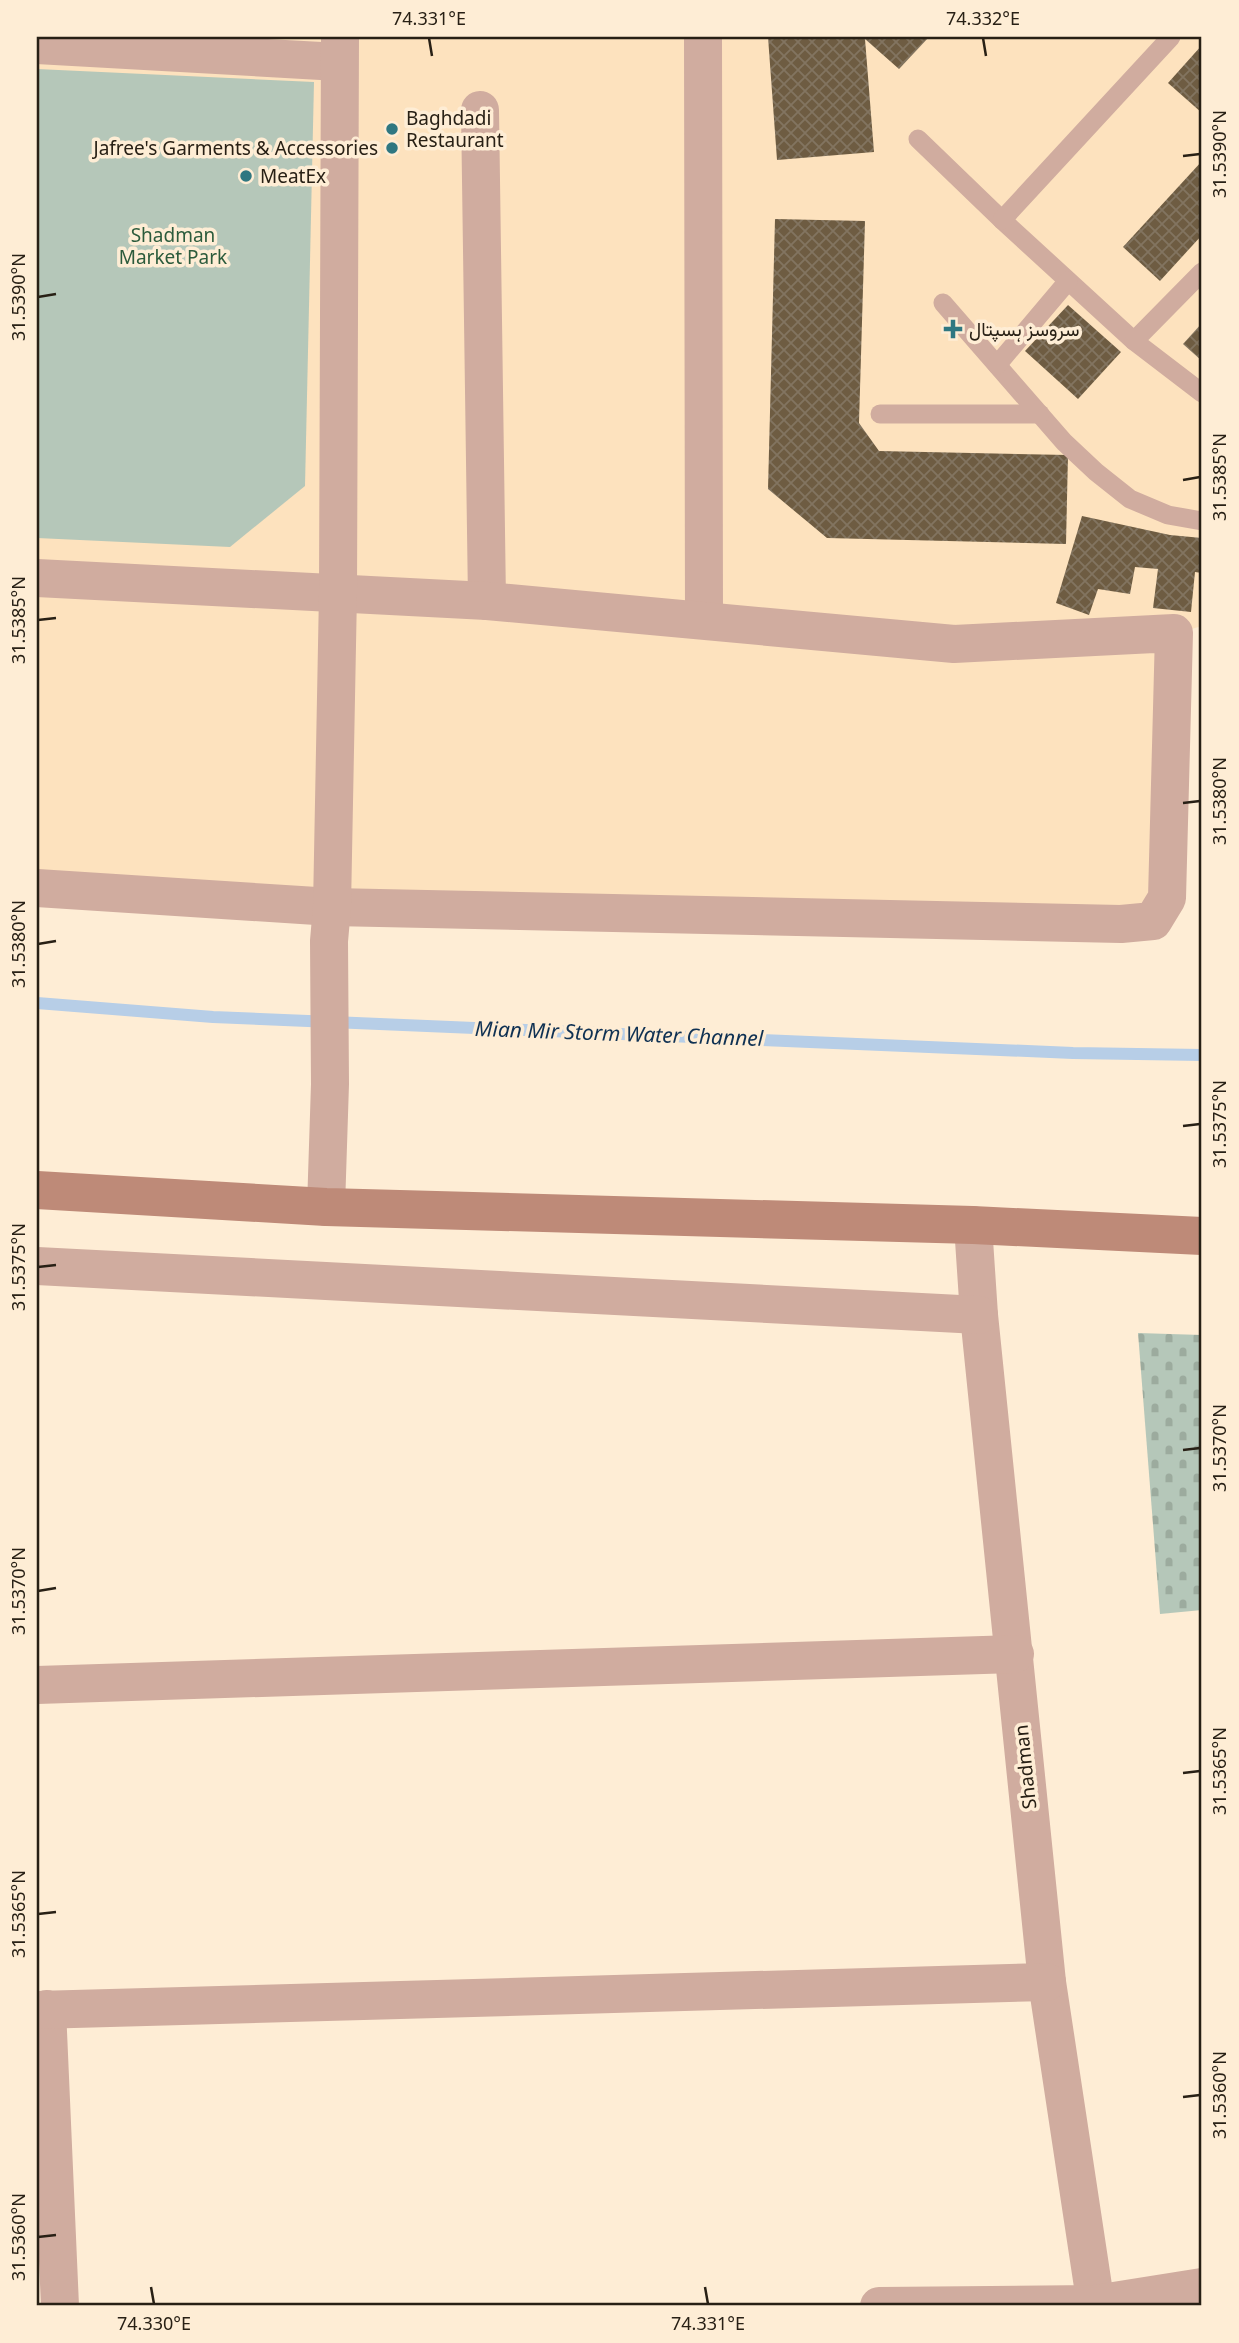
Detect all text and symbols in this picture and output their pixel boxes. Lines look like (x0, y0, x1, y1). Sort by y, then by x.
text: 74.331°E (392, 6, 466, 30)
text: 74.332°E (946, 6, 1020, 30)
place label: Baghdadi Restaurant (406, 105, 504, 153)
text: 31.5390°N (1207, 110, 1231, 198)
marker: Baghdadi Restaurant (384, 121, 400, 137)
place label: Jafree's Garments & Accessories (91, 135, 378, 161)
marker: Jafree's Garments & Accessories (384, 140, 400, 156)
place label: MeatEx (260, 163, 326, 189)
marker: MeatEx (238, 168, 254, 184)
park label: Shadman Market Park (119, 222, 227, 270)
text: 31.5390°N (6, 253, 30, 341)
place label: سروسز ہسپتال (969, 316, 1080, 343)
marker: سروسز ہسپتال (943, 319, 963, 339)
text: 31.5385°N (1207, 433, 1231, 521)
text: 31.5385°N (6, 576, 30, 664)
text: 31.5380°N (1207, 757, 1231, 845)
text: 31.5380°N (6, 900, 30, 988)
water label: Mian Mir Storm Water Channel (474, 1014, 764, 1052)
text: 31.5375°N (1207, 1080, 1231, 1168)
text: 31.5375°N (6, 1223, 30, 1311)
text: 31.5370°N (1207, 1404, 1231, 1492)
text: 31.5370°N (6, 1547, 30, 1635)
street label: Shadman (1008, 1724, 1042, 1810)
text: 31.5365°N (1207, 1727, 1231, 1815)
text: 31.5365°N (6, 1870, 30, 1958)
text: 31.5360°N (1207, 2051, 1231, 2139)
text: 31.5360°N (6, 2193, 30, 2281)
text: 74.330°E (117, 2311, 191, 2335)
text: 74.331°E (671, 2311, 745, 2335)

